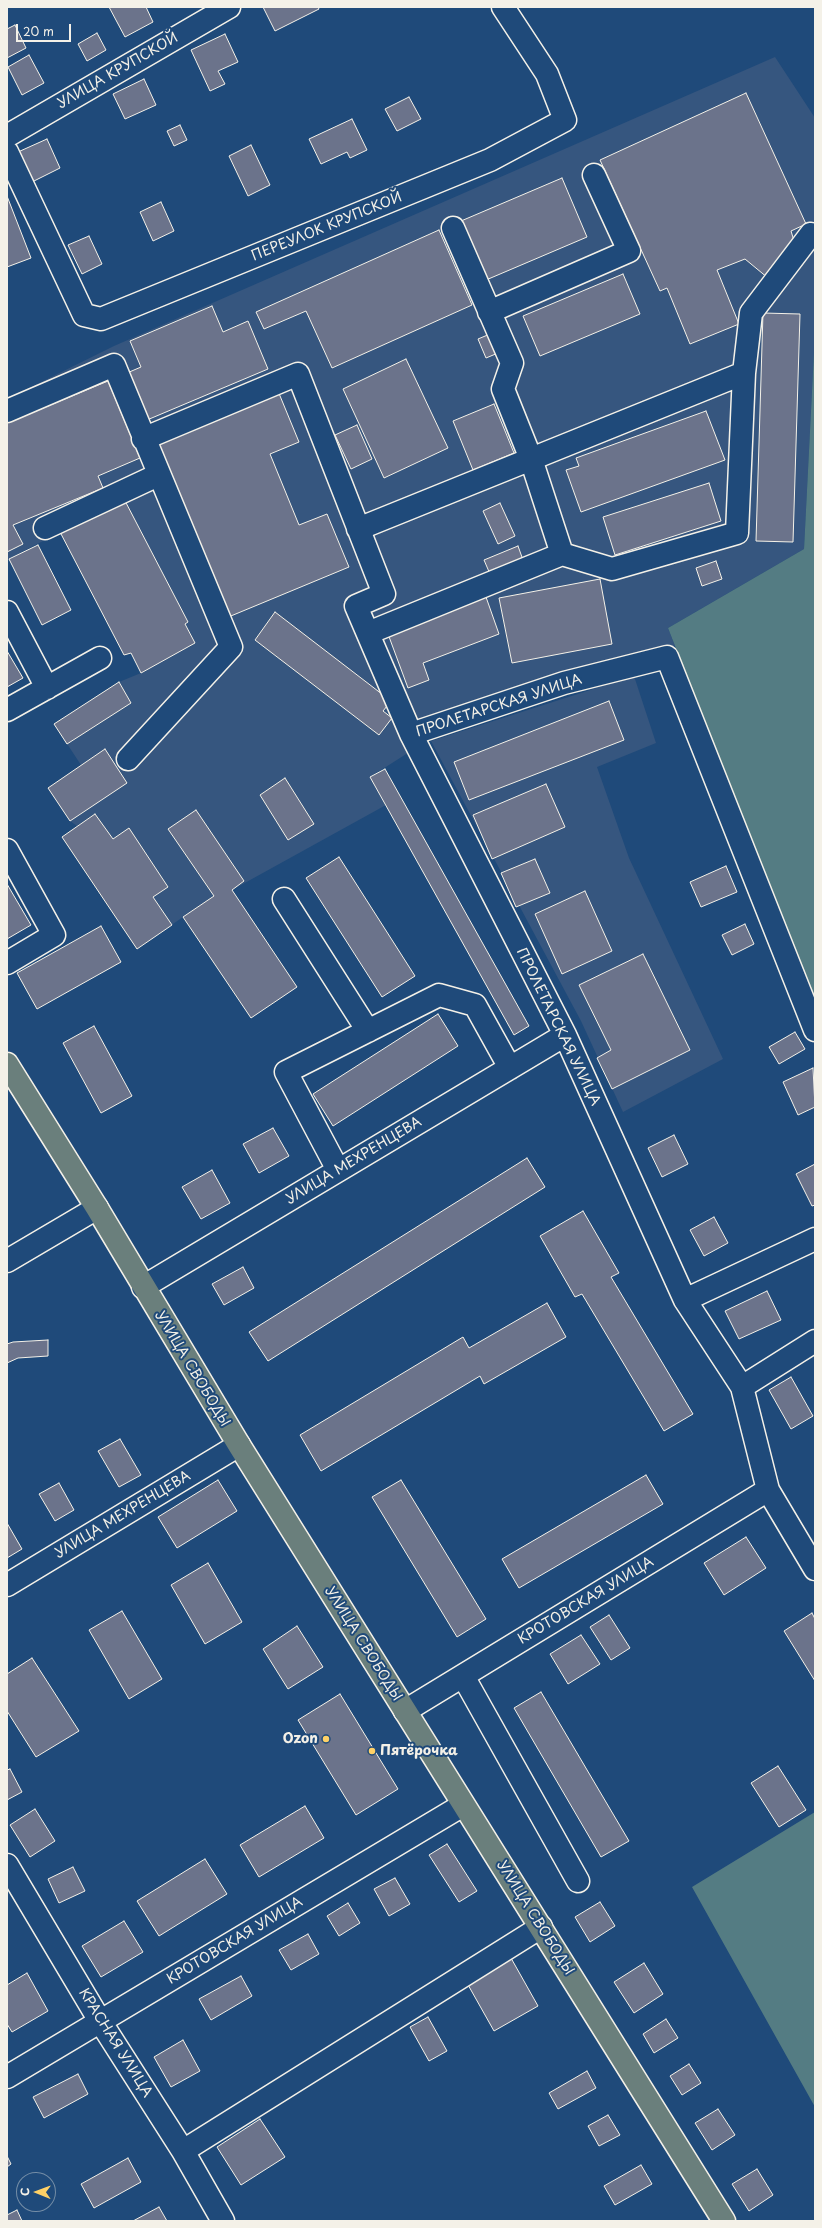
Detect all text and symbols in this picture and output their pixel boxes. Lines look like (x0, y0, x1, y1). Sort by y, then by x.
scale bar (18, 16, 73, 42)
text: 20 m (23, 22, 54, 40)
street label: УЛИЦА КРУПСКОЙ (55, 30, 181, 112)
street label: ПЕРЕУЛОК КРУПСКОЙ (249, 189, 405, 265)
street label: ПРОЛЕТАРСКАЯ УЛИЦА (414, 671, 584, 741)
street label: ПРОЛЕТАРСКАЯ УЛИЦА (512, 945, 604, 1109)
street label: УЛИЦА МЕХРЕНЦЕВА (283, 1114, 425, 1208)
street label: УЛИЦА СВОБОДЫ (151, 1308, 233, 1430)
street label: УЛИЦА МЕХРЕНЦЕВА (52, 1468, 194, 1562)
street label: КРОТОВСКАЯ УЛИЦА (515, 1554, 657, 1648)
street label: УЛИЦА СВОБОДЫ (321, 1584, 405, 1704)
place label: Ozon (283, 1731, 318, 1747)
marker: Ozon (321, 1734, 331, 1744)
place label: Пятёрочка (380, 1743, 458, 1759)
marker: Пятёрочка (367, 1746, 377, 1756)
street label: УЛИЦА СВОБОДЫ (493, 1858, 577, 1978)
street label: КРОТОВСКАЯ УЛИЦА (164, 1894, 306, 1988)
street label: КРАСНАЯ УЛИЦА (75, 1985, 155, 2101)
north arrow (16, 2172, 56, 2212)
text: С (16, 2188, 33, 2196)

